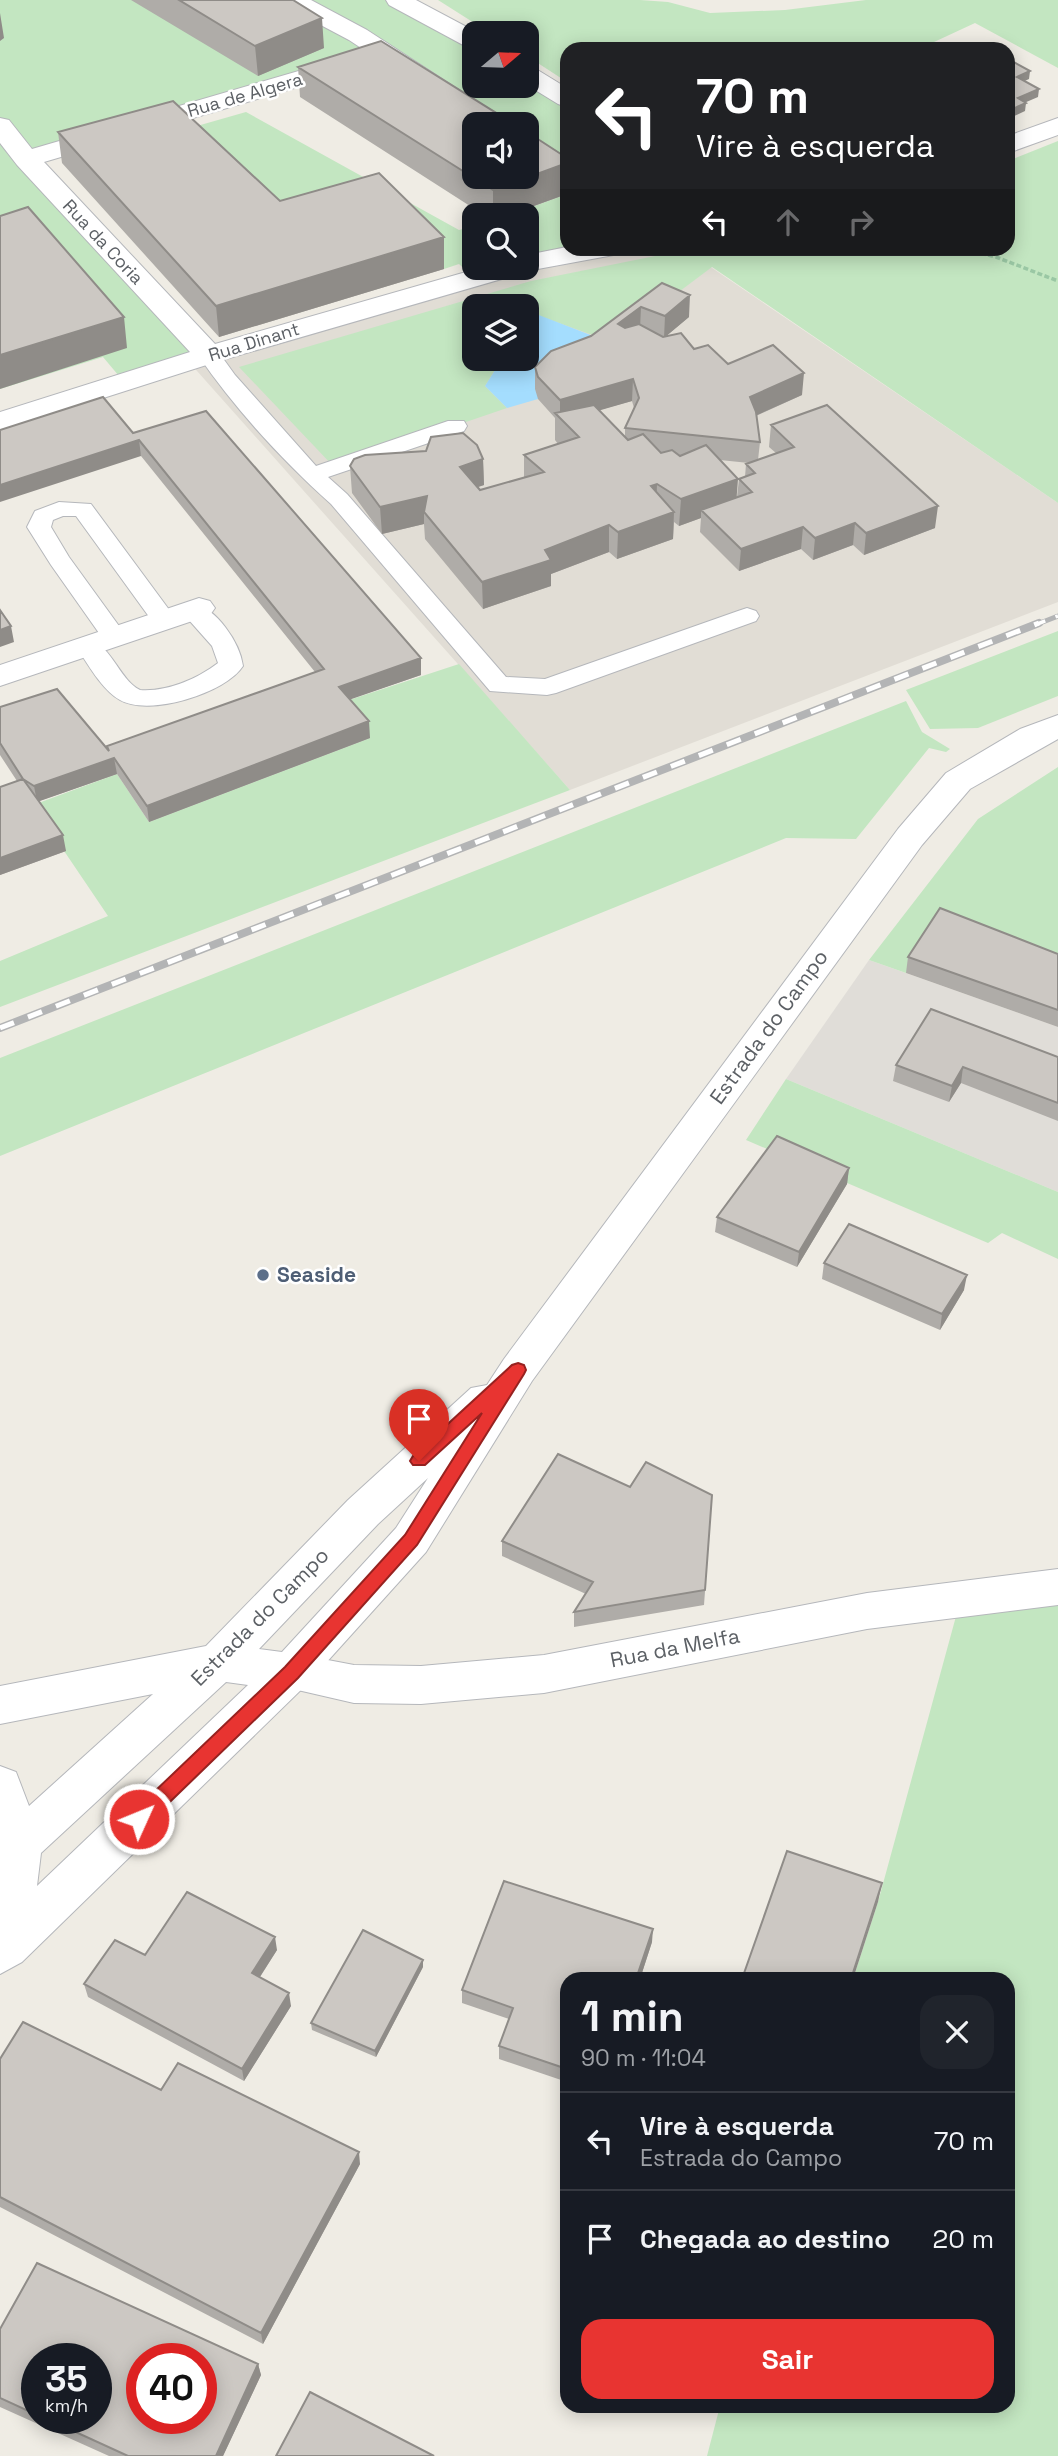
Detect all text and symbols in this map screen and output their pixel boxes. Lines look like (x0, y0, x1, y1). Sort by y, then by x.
north arrow (462, 21, 539, 98)
map controls (462, 21, 539, 371)
text: 70 m (696, 65, 809, 127)
street label: Rua de Algera (185, 67, 305, 122)
icon: left (581, 70, 672, 161)
button: sound (462, 112, 539, 189)
text: Vire à esquerda (696, 126, 934, 166)
street label: Rua da Coria (58, 194, 149, 289)
button: search (462, 203, 539, 280)
icon: left (696, 203, 734, 241)
icon: ahead (769, 203, 807, 241)
icon: right (842, 203, 880, 241)
button: layers (462, 294, 539, 371)
street label: Rua Dinant (205, 317, 302, 366)
street label: Estrada do Campo (703, 944, 834, 1109)
place label: Seaside (277, 1261, 356, 1288)
marker: Seaside (255, 1267, 271, 1283)
pin (389, 1389, 449, 1461)
icon: arrive (400, 1400, 438, 1438)
street label: Estrada do Campo (185, 1542, 334, 1691)
street label: Rua da Melfa (608, 1622, 742, 1673)
position arrow (102, 1782, 176, 1856)
text: 1 min (581, 1990, 684, 2043)
button: close (920, 1995, 994, 2069)
text: 90 m · 11:04 (581, 2043, 706, 2073)
text: Vire à esquerda (640, 2109, 834, 2143)
icon: left (581, 2122, 619, 2160)
text: 70 m (934, 2124, 994, 2158)
text: Estrada do Campo (640, 2143, 842, 2173)
icon: arrive (581, 2220, 619, 2258)
text: Chegada ao destino (640, 2222, 890, 2256)
text: 20 m (933, 2222, 994, 2256)
button: Sair (581, 2319, 994, 2399)
speed limit sign: 40 (126, 2343, 217, 2434)
text: 35 (45, 2357, 88, 2401)
text: km/h (45, 2394, 88, 2417)

